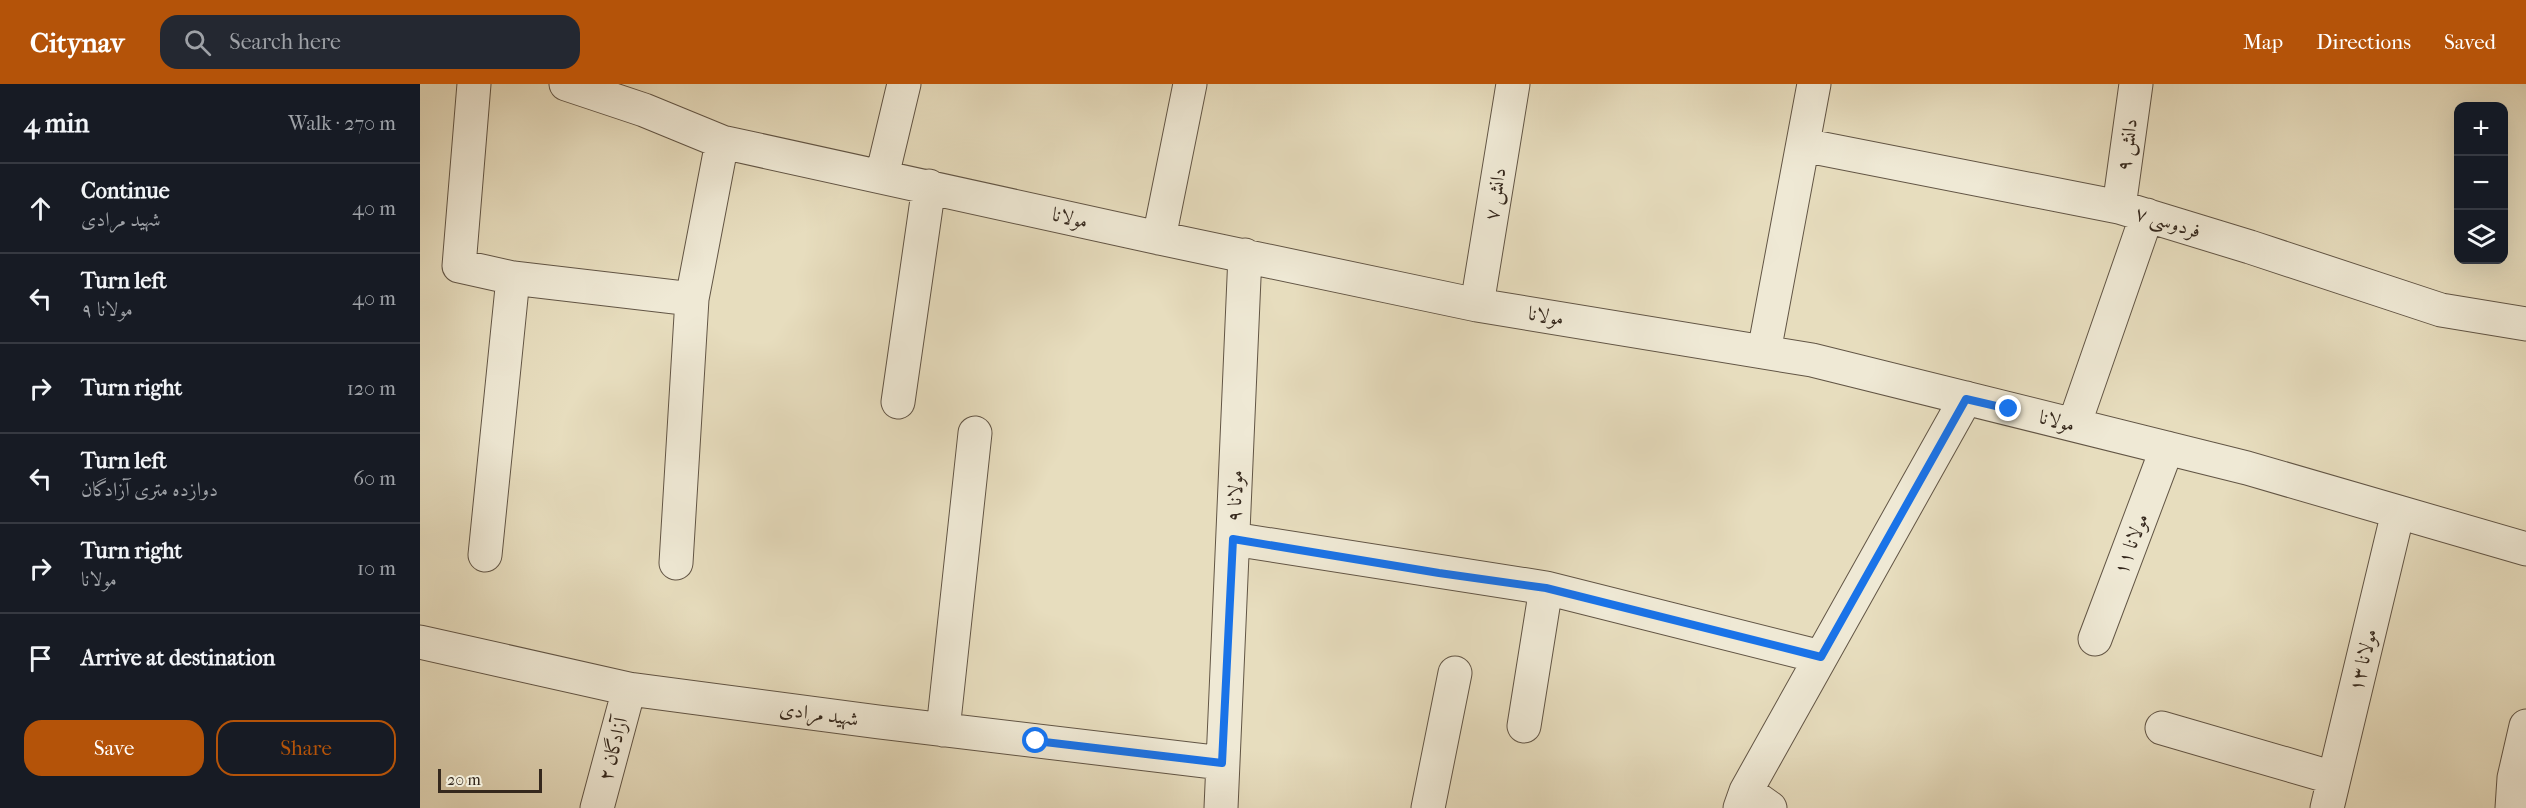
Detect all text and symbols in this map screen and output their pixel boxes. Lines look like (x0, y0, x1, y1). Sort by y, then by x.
search box (160, 15, 580, 69)
text: Citynav (30, 26, 124, 59)
icon: search (181, 26, 214, 59)
text: Search here (229, 29, 341, 55)
text: Map (2243, 30, 2283, 54)
text: Directions (2316, 30, 2411, 54)
text: Saved (2444, 30, 2496, 54)
map controls (2454, 102, 2508, 264)
button: + (2454, 102, 2508, 156)
text: 4 min (24, 108, 89, 139)
text: Walk · 270 m (288, 112, 396, 135)
street label: دانش ۹ (2112, 117, 2144, 173)
button: − (2454, 156, 2508, 210)
street label: دانش ۷ (1480, 166, 1512, 222)
text: Continue (81, 178, 170, 204)
icon: ahead (24, 192, 57, 225)
text: 40 m (352, 197, 396, 220)
street label: فردوسی ۷ (2132, 201, 2204, 246)
street label: مولانا (1050, 203, 1090, 234)
text: شهید مرادی (81, 208, 161, 231)
button: layers (2454, 210, 2508, 264)
text: Turn left (81, 268, 167, 294)
icon: left (24, 282, 57, 315)
text: 40 m (352, 287, 396, 310)
text: مولانا ۹ (81, 298, 133, 321)
street label: مولانا (1526, 302, 1566, 331)
icon: right (24, 372, 57, 405)
text: Turn right (81, 375, 182, 401)
text: 120 m (347, 377, 396, 400)
route end (1995, 395, 2021, 421)
street label: مولانا (2037, 405, 2077, 437)
text: Turn left (81, 448, 167, 474)
icon: left (24, 462, 57, 495)
text: 60 m (353, 467, 396, 490)
street label: مولانا ۹ (1223, 470, 1248, 522)
text: دوازده متری آزادگان (81, 478, 218, 501)
street label: مولانا ۱۱ (2109, 510, 2154, 578)
text: Turn right (81, 538, 182, 564)
icon: right (24, 552, 57, 585)
text: 10 m (357, 557, 396, 580)
text: مولانا (81, 568, 117, 591)
street label: مولانا ۱۳ (2344, 626, 2383, 694)
icon: arrive (24, 642, 57, 675)
text: Arrive at destination (81, 645, 275, 671)
street label: شهید مرادی (778, 697, 860, 733)
street label: آزادگان ۲ (593, 712, 633, 783)
button: Save (24, 720, 204, 776)
button: Share (216, 720, 396, 776)
route start (1022, 727, 1048, 753)
scale bar (438, 766, 542, 794)
text: 20 m (447, 770, 481, 789)

